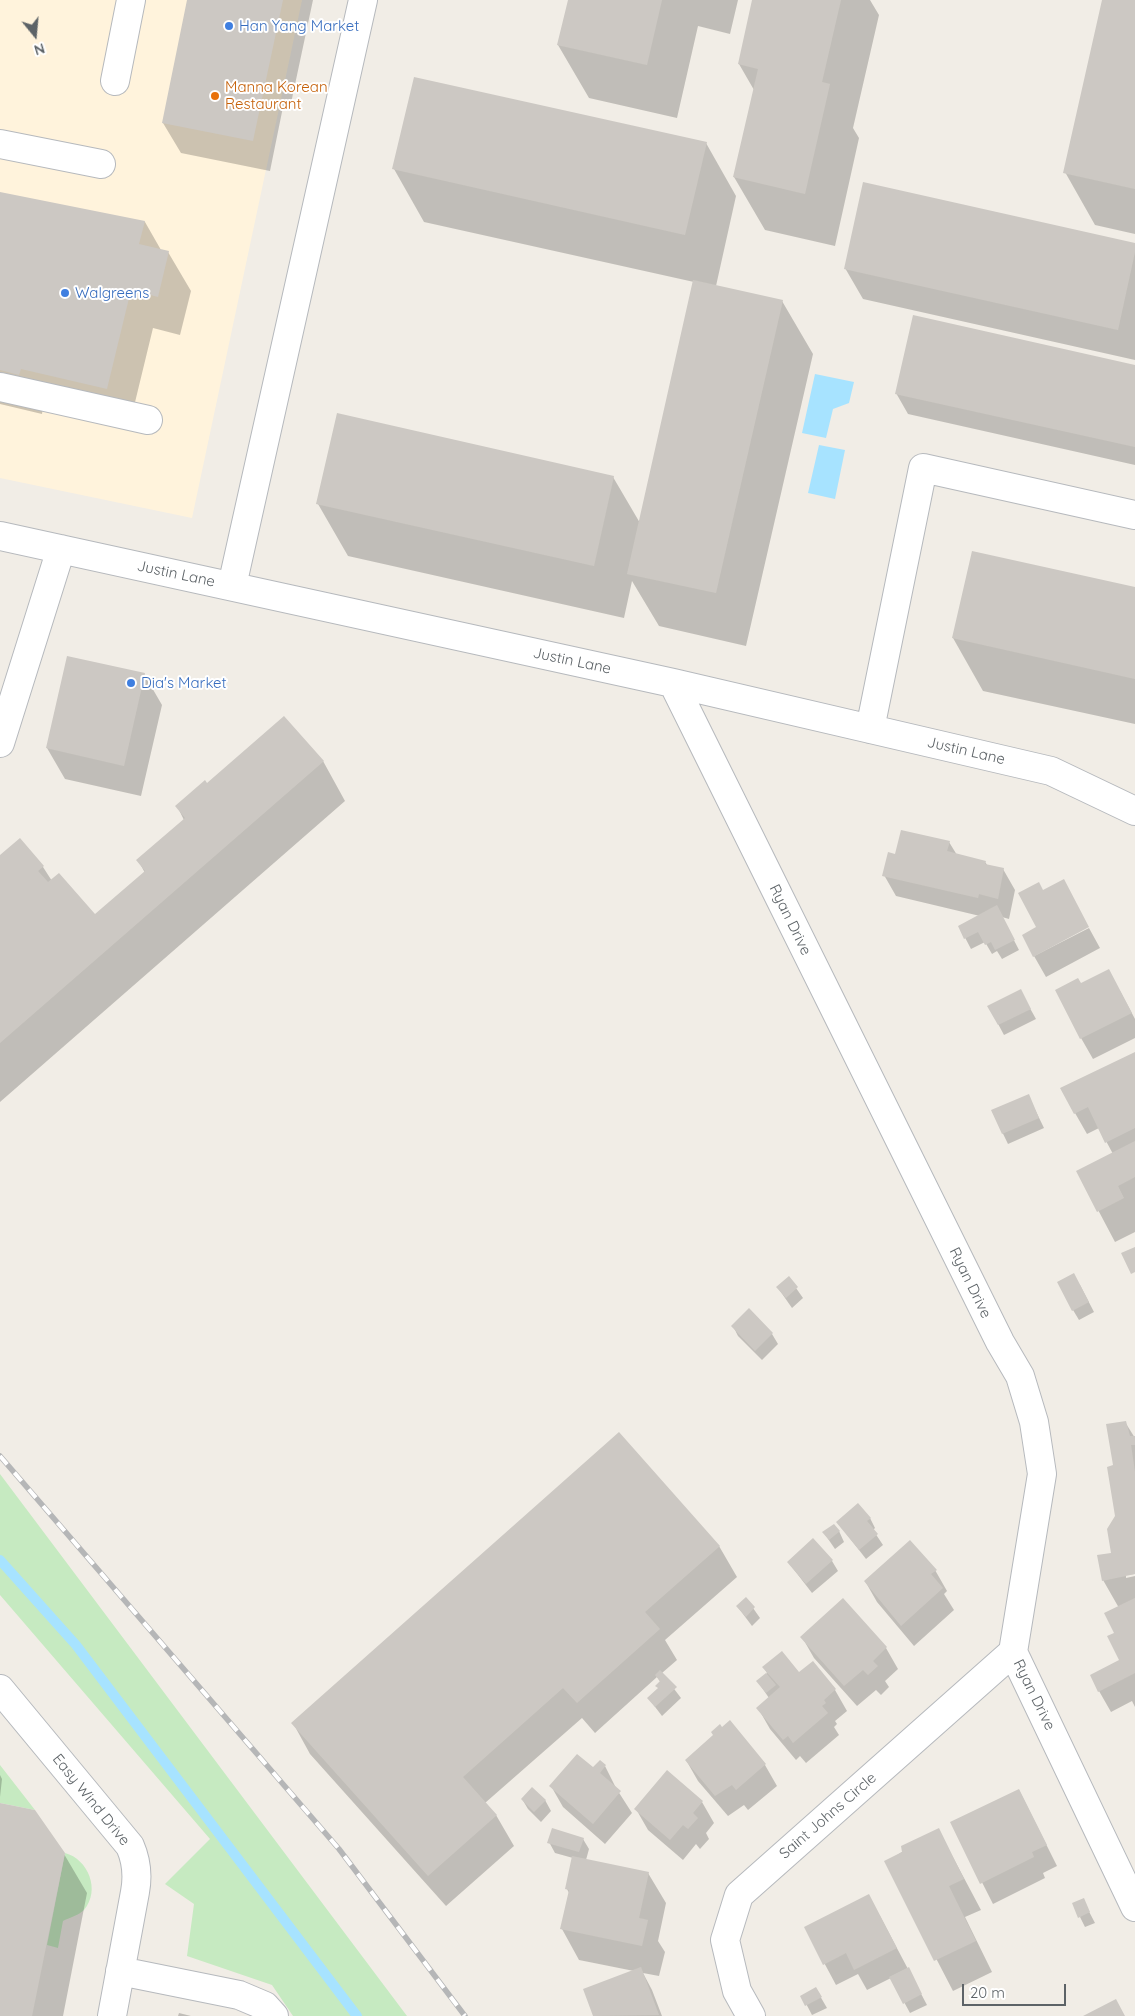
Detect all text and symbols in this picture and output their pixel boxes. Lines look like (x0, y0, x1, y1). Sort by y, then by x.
north arrow (10, 10, 60, 60)
place label: Han Yang Market (239, 17, 359, 35)
marker: Han Yang Market (223, 20, 235, 32)
text: N (32, 39, 47, 59)
place label: Manna Korean Restaurant (225, 78, 328, 113)
marker: Manna Korean Restaurant (209, 90, 221, 102)
place label: Walgreens (75, 284, 149, 302)
marker: Walgreens (59, 287, 71, 299)
street label: Justin Lane (135, 557, 217, 591)
street label: Justin Lane (531, 644, 613, 678)
place label: Dia's Market (141, 674, 227, 692)
marker: Dia's Market (125, 677, 137, 689)
street label: Justin Lane (925, 733, 1007, 769)
street label: Ryan Drive (765, 882, 815, 958)
street label: Ryan Drive (945, 1245, 995, 1321)
street label: Ryan Drive (1009, 1657, 1059, 1733)
street label: Easy Wind Drive (48, 1750, 134, 1850)
street label: Saint Johns Circle (776, 1769, 880, 1863)
scale bar (965, 1974, 1069, 2006)
text: 20 m (970, 1983, 1005, 2002)

